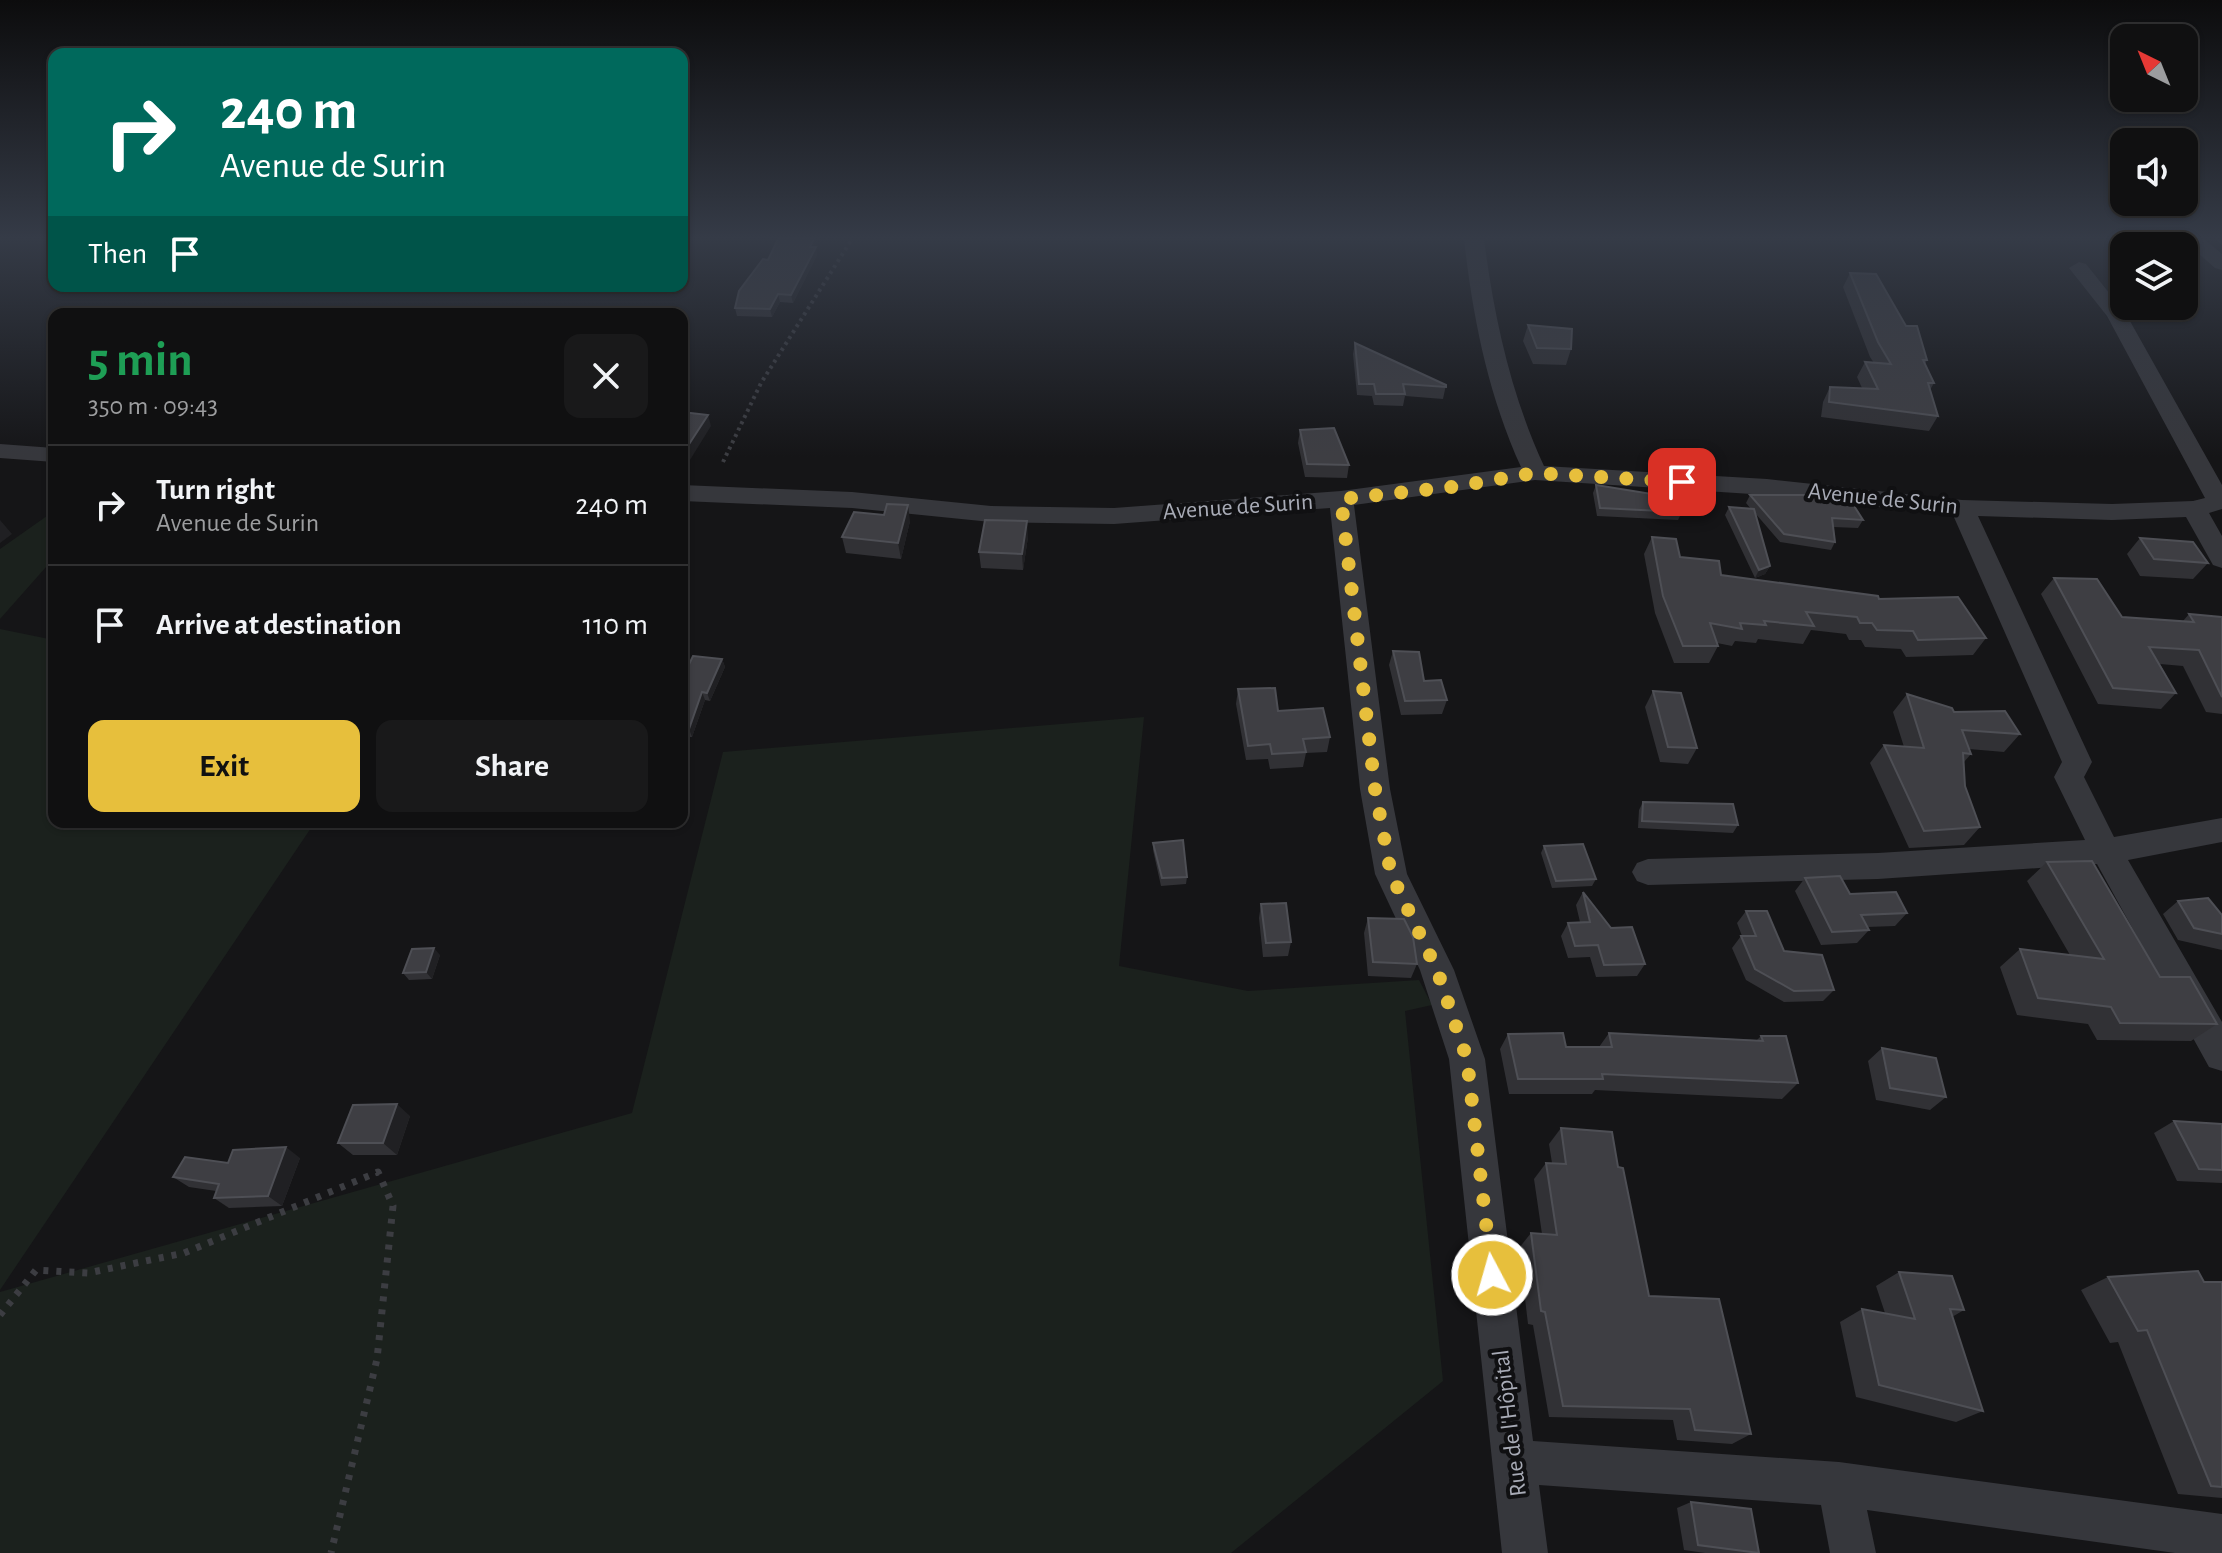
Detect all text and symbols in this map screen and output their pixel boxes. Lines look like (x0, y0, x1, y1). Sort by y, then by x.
north arrow (2110, 24, 2198, 112)
map controls (2110, 24, 2198, 320)
icon: right (88, 80, 192, 184)
text: 240 m (220, 83, 357, 139)
button: sound (2110, 128, 2198, 216)
text: Avenue de Surin (220, 148, 446, 184)
icon: arrive (163, 232, 207, 276)
button: layers (2110, 232, 2198, 320)
text: Then (88, 239, 147, 269)
button: close (564, 334, 648, 418)
text: 5 min (88, 337, 193, 385)
text: 350 m · 09:43 (88, 393, 218, 419)
pin (1648, 448, 1716, 516)
icon: arrive (1660, 460, 1704, 504)
text: Turn right (156, 475, 275, 505)
street label: Avenue de Surin (1807, 479, 1959, 519)
icon: right (88, 483, 132, 527)
text: 240 m (575, 490, 648, 520)
street label: Avenue de Surin (1162, 490, 1314, 524)
text: Avenue de Surin (156, 510, 319, 536)
icon: arrive (88, 603, 132, 647)
text: Arrive at destination (156, 610, 402, 640)
text: 110 m (583, 610, 648, 640)
button: Exit (88, 720, 360, 812)
button: Share (376, 720, 648, 812)
position arrow (1450, 1233, 1534, 1317)
street label: Rue de l'Hôpital (1489, 1348, 1531, 1498)

